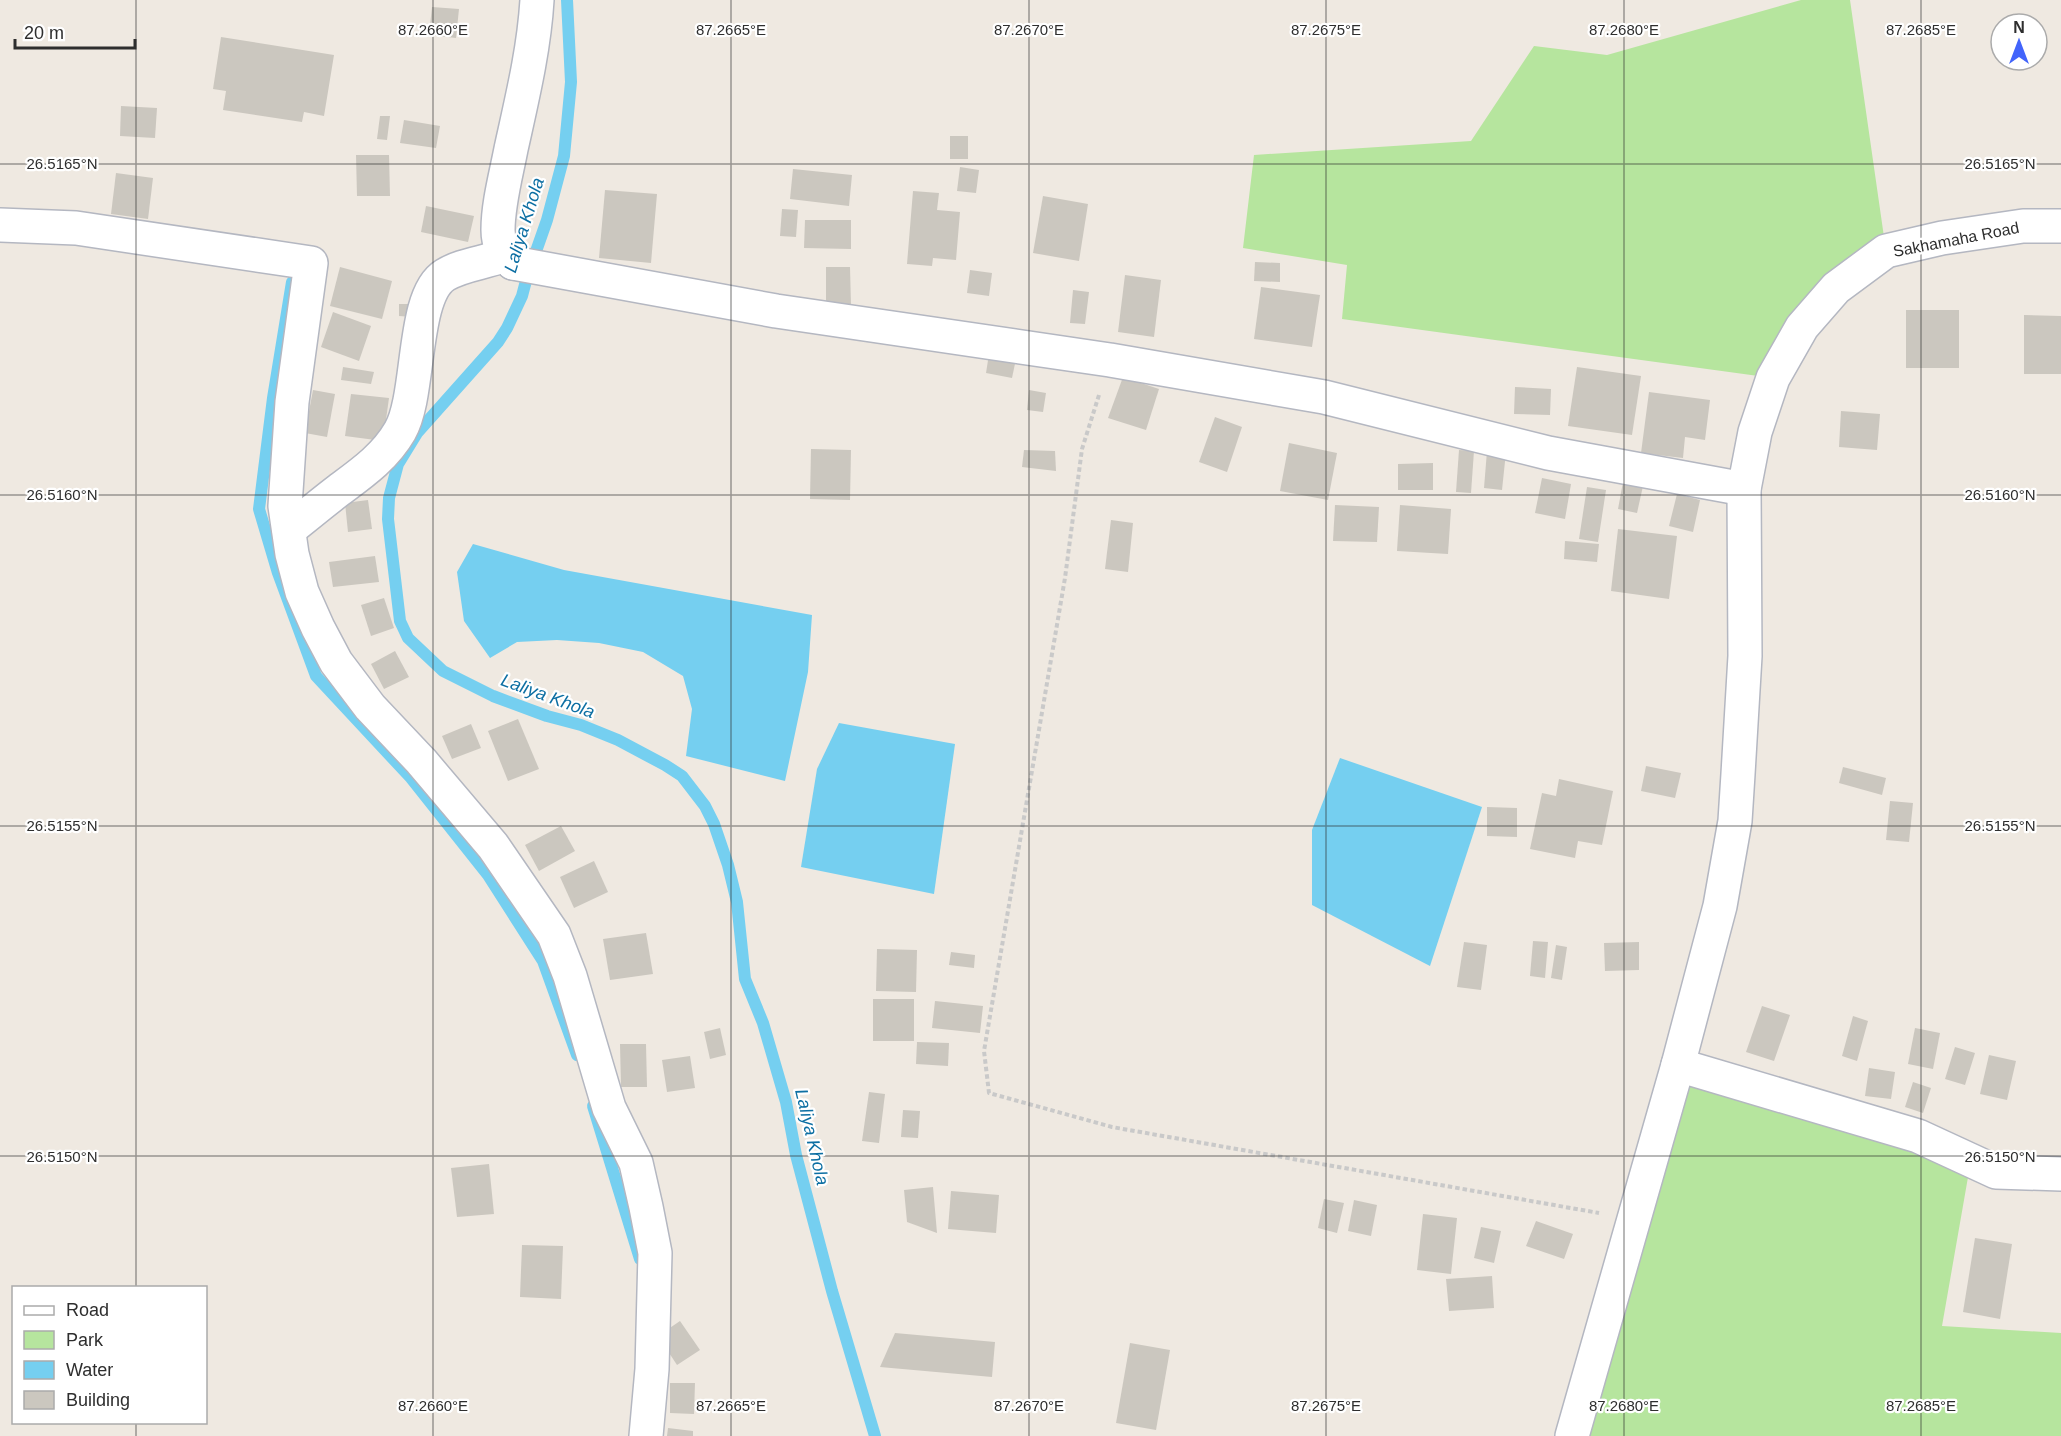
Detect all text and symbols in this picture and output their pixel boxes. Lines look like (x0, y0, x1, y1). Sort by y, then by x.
scale bar (15, 12, 135, 50)
north arrow (1989, 12, 2049, 72)
text: N (2013, 19, 2025, 36)
text: 87.2660°E (398, 21, 468, 38)
text: 87.2665°E (696, 21, 766, 38)
text: 87.2670°E (994, 21, 1064, 38)
text: 87.2675°E (1291, 21, 1361, 38)
text: 87.2680°E (1589, 21, 1659, 38)
text: 87.2685°E (1886, 21, 1956, 38)
text: 20 m (24, 23, 64, 43)
text: 26.5165°N (26, 155, 98, 172)
text: 26.5165°N (1964, 155, 2036, 172)
water label: Laliya Khola (500, 175, 548, 275)
street label: Sakhamaha Road (1892, 219, 2021, 260)
text: 26.5160°N (26, 486, 98, 503)
text: 26.5160°N (1964, 486, 2036, 503)
water label: Laliya Khola (498, 670, 598, 722)
text: 26.5155°N (26, 817, 98, 834)
text: 26.5155°N (1964, 817, 2036, 834)
water label: Laliya Khola (791, 1087, 833, 1187)
text: 26.5150°N (26, 1148, 98, 1165)
text: 26.5150°N (1964, 1148, 2036, 1165)
legend (12, 1286, 207, 1424)
text: Road (66, 1300, 109, 1320)
text: Park (66, 1330, 104, 1350)
text: Water (66, 1360, 113, 1380)
text: Building (66, 1390, 130, 1410)
text: 87.2660°E (398, 1397, 468, 1414)
text: 87.2665°E (696, 1397, 766, 1414)
text: 87.2670°E (994, 1397, 1064, 1414)
text: 87.2675°E (1291, 1397, 1361, 1414)
text: 87.2680°E (1589, 1397, 1659, 1414)
text: 87.2685°E (1886, 1397, 1956, 1414)

